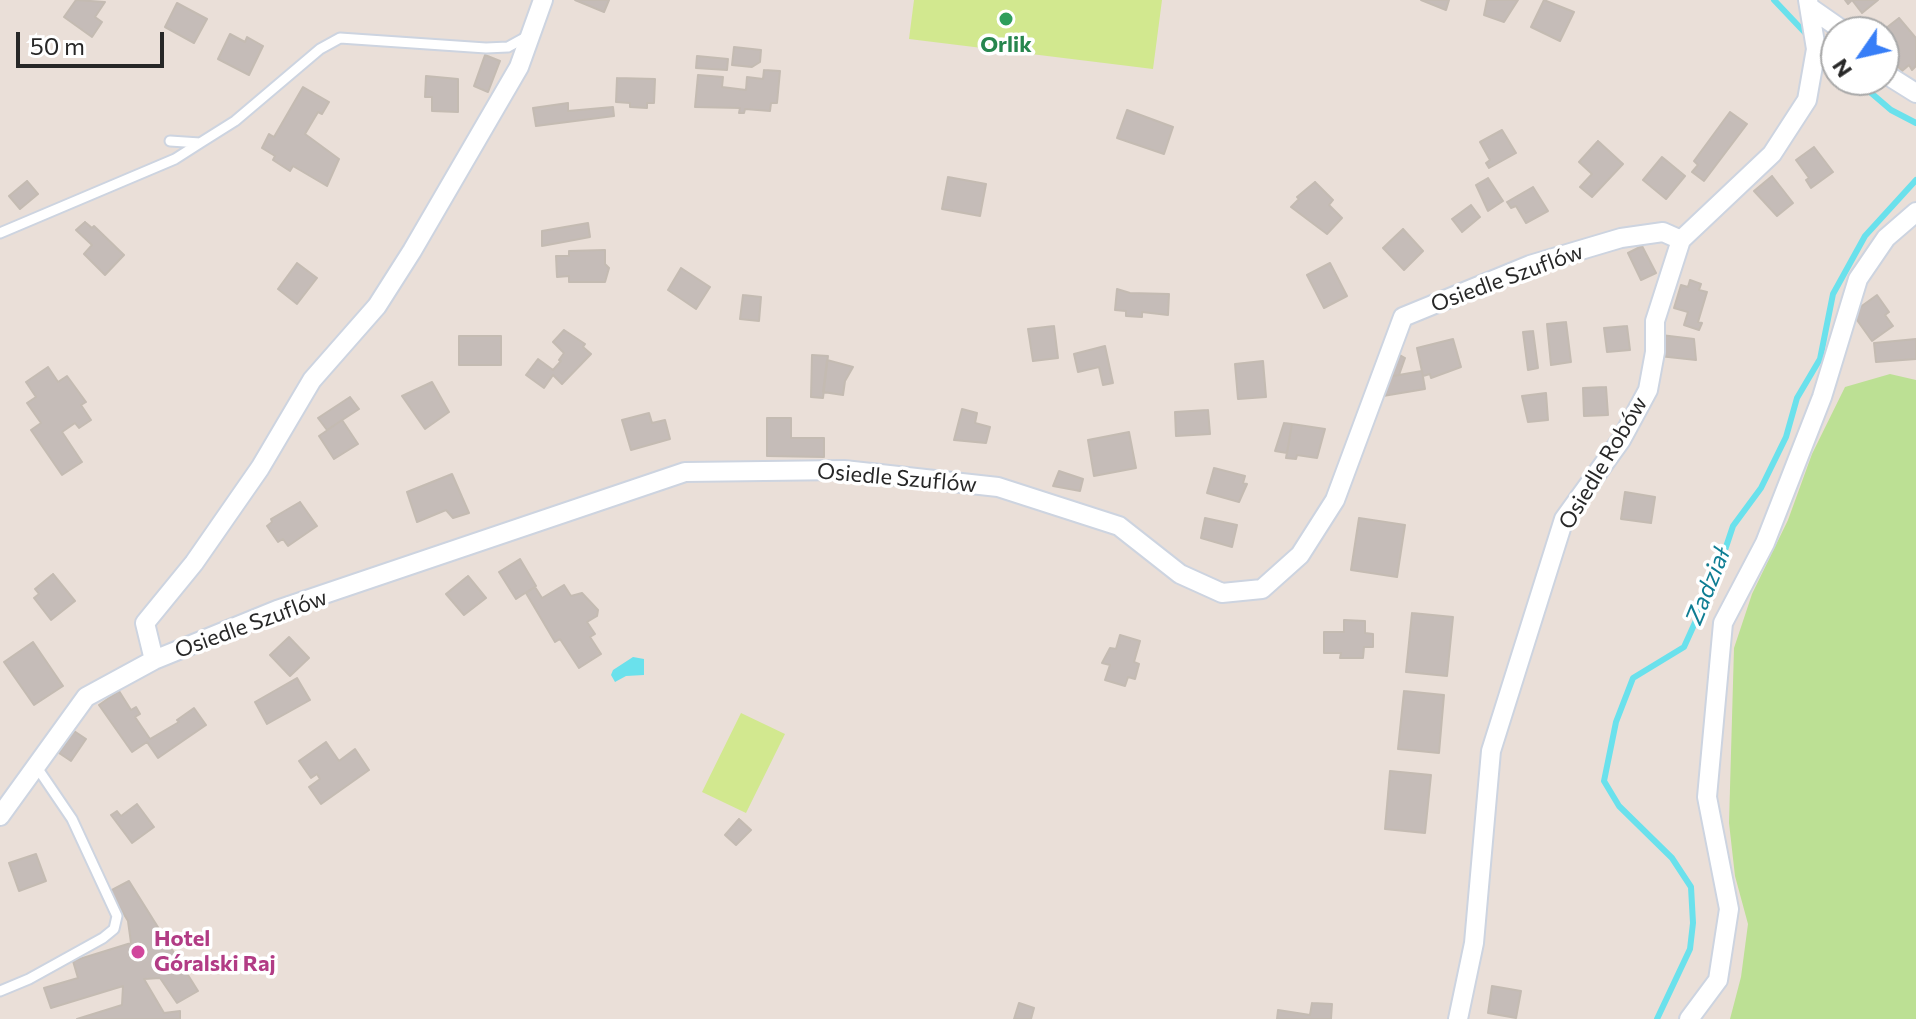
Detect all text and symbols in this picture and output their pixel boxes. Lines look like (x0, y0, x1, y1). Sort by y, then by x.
marker: Orlik (997, 10, 1015, 28)
scale bar (20, 16, 168, 66)
north arrow (1820, 16, 1900, 96)
text: 50 m (30, 31, 85, 60)
place label: Orlik (980, 32, 1032, 58)
text: N (1826, 54, 1857, 83)
street label: Osiedle Szuflów (1427, 238, 1587, 318)
street label: Osiedle Robów (1553, 392, 1653, 534)
street label: Osiedle Szuflów (816, 458, 978, 498)
water label: Zadział (1680, 543, 1736, 629)
street label: Osiedle Szuflów (171, 584, 331, 664)
place label: Hotel Góralski Raj (154, 926, 276, 978)
marker: Hotel Góralski Raj (129, 943, 147, 961)

